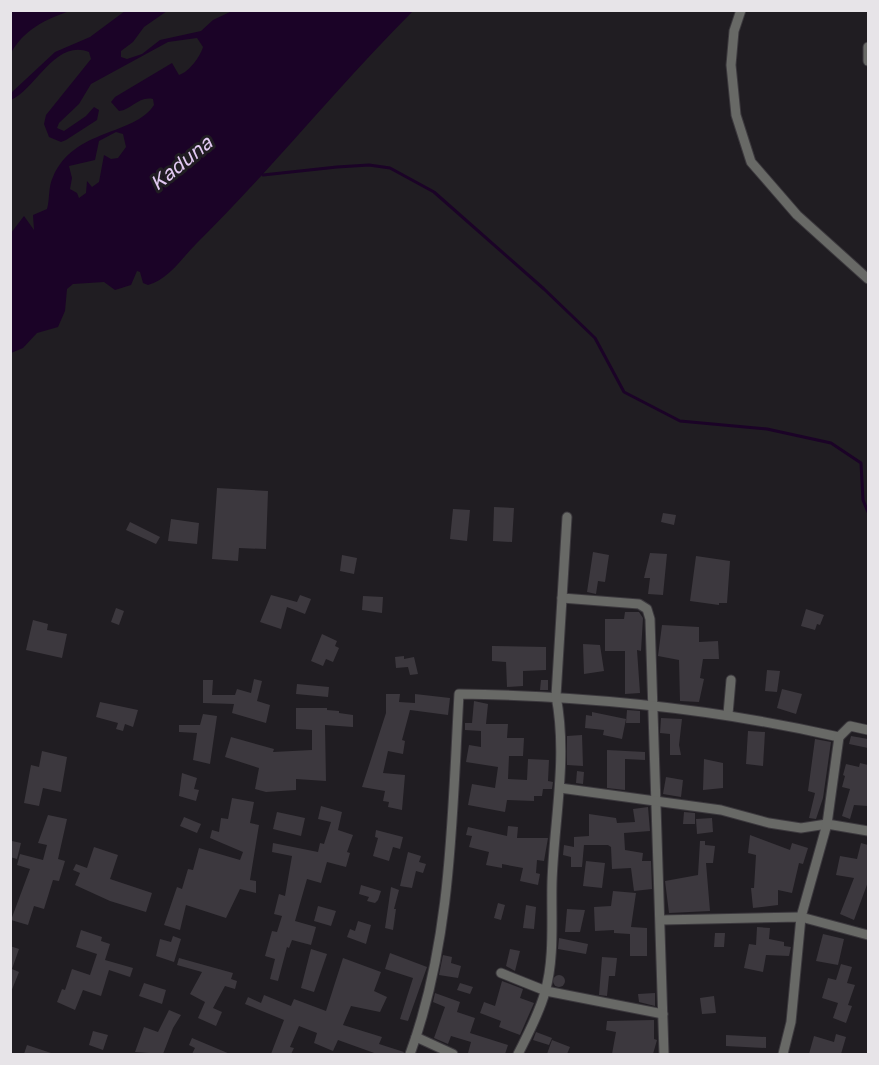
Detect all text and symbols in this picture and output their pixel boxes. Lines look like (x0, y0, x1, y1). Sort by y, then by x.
water label: Kaduna (144, 130, 217, 194)

